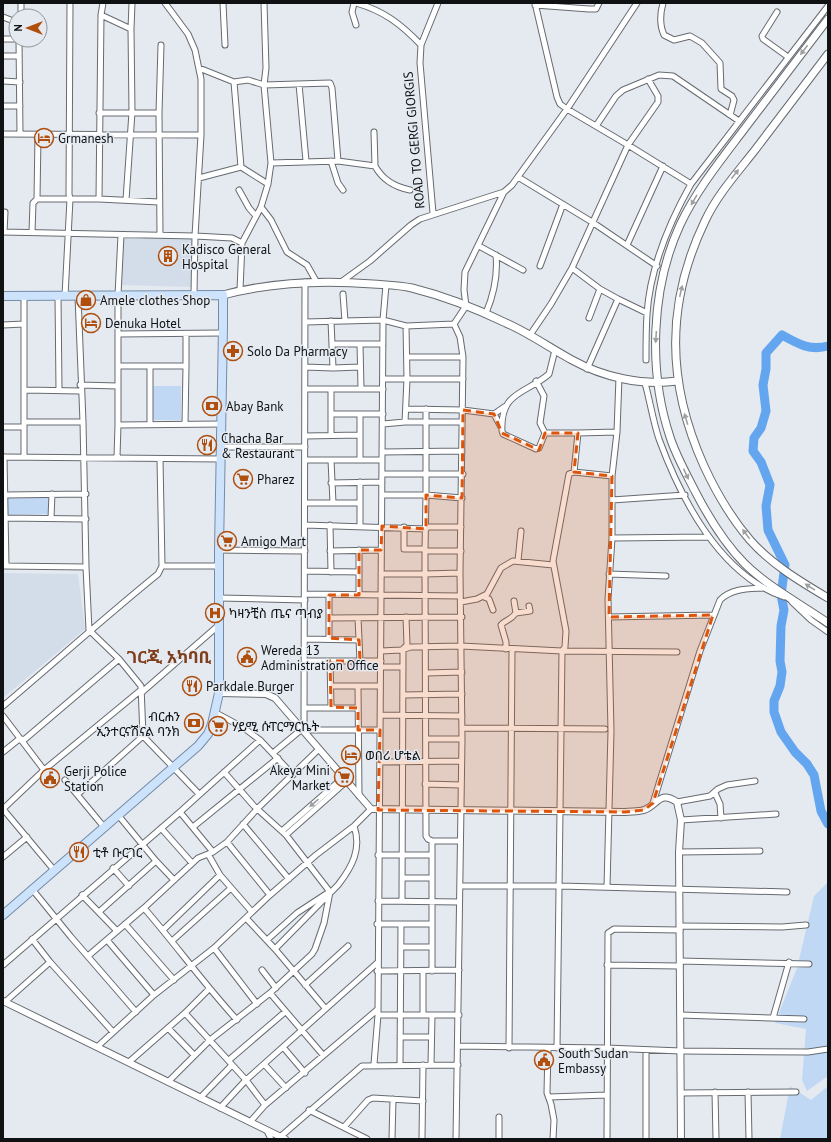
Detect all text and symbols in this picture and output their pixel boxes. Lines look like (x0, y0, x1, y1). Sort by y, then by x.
north arrow (8, 8, 48, 48)
text: N (11, 24, 25, 32)
one-way arrow (800, 45, 809, 56)
street label: ROAD TO GERGI GIORGIS (400, 71, 428, 209)
hotel icon: Grmanesh (33, 127, 55, 149)
place label: Grmanesh (58, 130, 114, 147)
one-way arrow (731, 169, 740, 180)
one-way arrow (690, 194, 697, 206)
place label: Kadisco General Hospital (182, 241, 271, 273)
building icon: Kadisco General Hospital (157, 245, 179, 267)
one-way arrow (679, 285, 685, 297)
shop icon: Amele clothes Shop (75, 289, 97, 311)
place label: Amele clothes Shop (100, 292, 210, 309)
hotel icon: Denuka Hotel (80, 312, 102, 334)
place label: Denuka Hotel (105, 315, 181, 332)
one-way arrow (652, 331, 659, 343)
pharmacy icon: Solo Da Pharmacy (222, 340, 244, 362)
place label: Solo Da Pharmacy (247, 343, 348, 360)
bank icon: Abay Bank (201, 395, 223, 417)
place label: Abay Bank (226, 398, 284, 415)
one-way arrow (683, 413, 689, 425)
place label: Chacha Bar & Restaurant (221, 430, 295, 462)
restaurant icon: Chacha Bar & Restaurant (196, 434, 218, 456)
supermarket icon: Pharez (232, 468, 254, 490)
one-way arrow (683, 468, 689, 479)
place label: Pharez (257, 471, 295, 488)
one-way arrow (741, 529, 750, 540)
supermarket icon: Amigo Mart (216, 530, 238, 552)
place label: Amigo Mart (241, 533, 307, 550)
one-way arrow (805, 583, 815, 591)
hospital icon: ካዛንቺስ ጤና ጣብያ (204, 602, 226, 624)
place label: ካዛንቺስ ጤና ጣብያ (229, 605, 323, 622)
place label: Wereda 13 Administration Office (261, 642, 379, 674)
district label: ገርጂ አካባቢ (127, 646, 212, 668)
public building icon: Wereda 13 Administration Office (236, 646, 258, 668)
restaurant icon: Parkdale Burger (181, 675, 203, 697)
place label: Parkdale Burger (206, 678, 295, 695)
place label: ብርሐን ኢንተርናሽናል ባንክ (96, 708, 181, 740)
bank icon: ብርሐን ኢንተርናሽናል ባንክ (183, 712, 205, 734)
supermarket icon: ሃይሚ ሱፐርማርኬት (207, 715, 229, 737)
place label: ሃይሚ ሱፐርማርኬት (232, 718, 319, 735)
hotel icon: ወበሪ ሆቴል (340, 744, 362, 766)
place label: ወበሪ ሆቴል (365, 747, 421, 764)
place label: Akeya Mini Market (270, 762, 331, 794)
place label: Gerji Police Station (64, 763, 127, 795)
supermarket icon: Akeya Mini Market (333, 766, 355, 788)
public building icon: Gerji Police Station (39, 767, 61, 789)
one-way arrow (309, 798, 319, 807)
restaurant icon: ቲቶ ቡርገር (68, 841, 90, 863)
place label: ቲቶ ቡርገር (93, 844, 143, 861)
place label: South Sudan Embassy (558, 1045, 628, 1077)
public building icon: South Sudan Embassy (533, 1049, 555, 1071)

